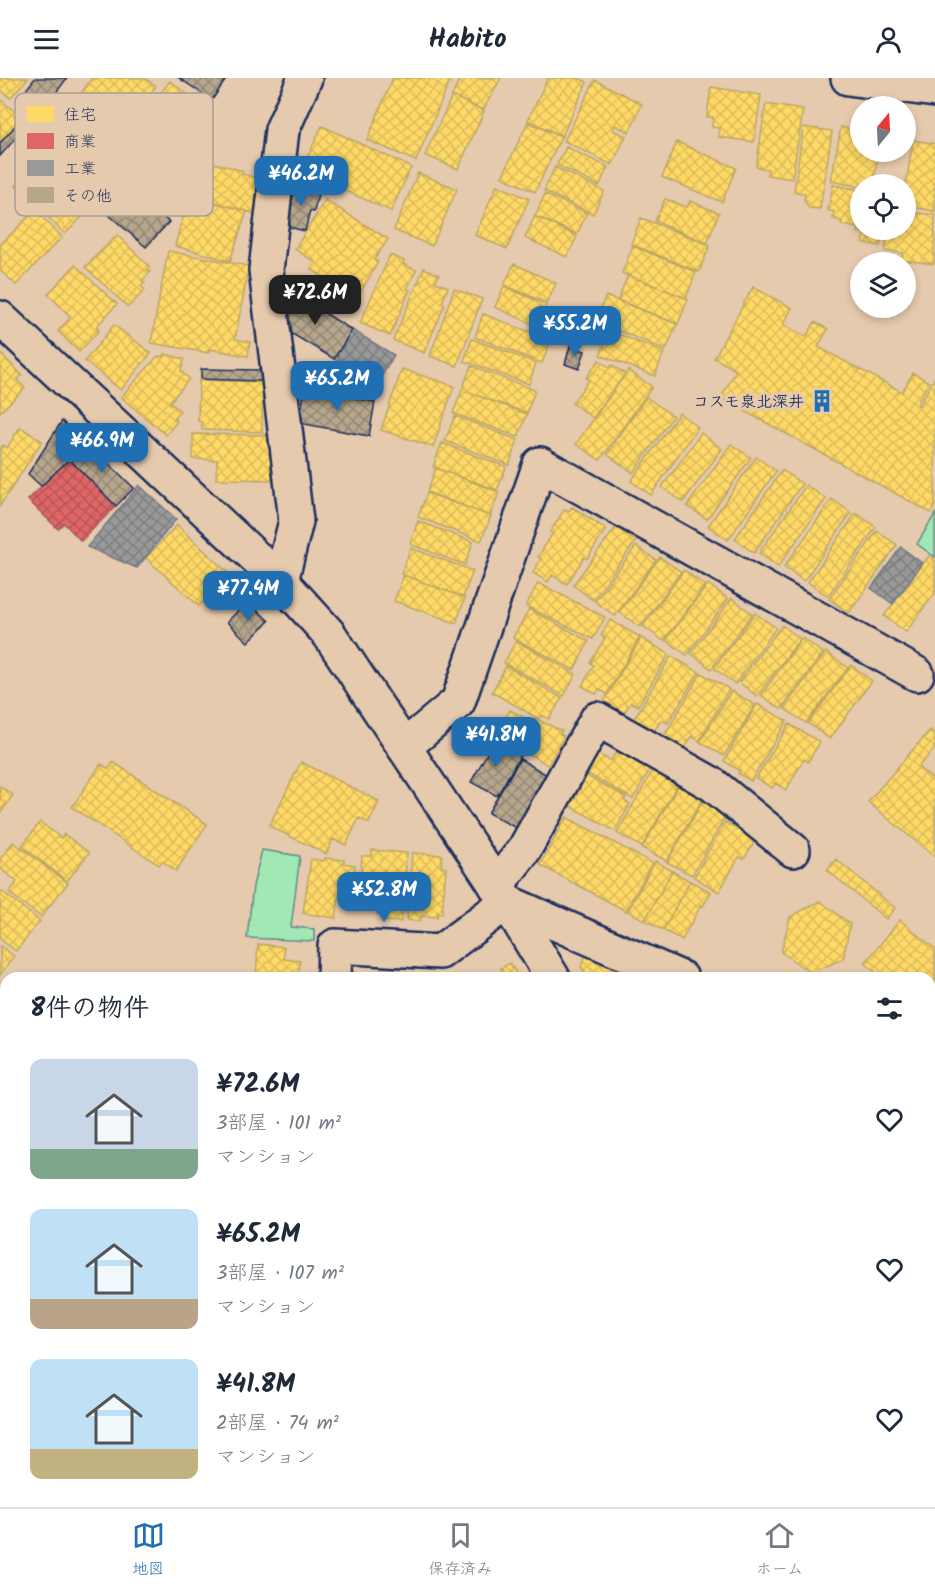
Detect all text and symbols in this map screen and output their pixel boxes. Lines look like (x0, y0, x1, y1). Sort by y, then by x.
text: Habito (428, 18, 507, 61)
icon: menu (30, 23, 63, 56)
icon: person (872, 23, 905, 56)
legend (15, 93, 213, 216)
north arrow (850, 96, 916, 162)
map controls (850, 96, 916, 318)
text: 住宅 (64, 103, 96, 128)
text: 商業 (64, 130, 96, 155)
pin: ¥46.2M (252, 156, 350, 207)
text: 工業 (64, 157, 96, 182)
text: ¥46.2M (268, 159, 334, 191)
button: locate (850, 174, 916, 240)
text: その他 (64, 184, 112, 209)
button: layers (850, 252, 916, 318)
pin: ¥72.6M (266, 275, 364, 326)
text: ¥72.6M (283, 278, 347, 310)
pin: ¥55.2M (526, 306, 624, 357)
text: ¥55.2M (543, 309, 607, 341)
pin: ¥65.2M (288, 361, 386, 412)
text: ¥65.2M (305, 364, 369, 396)
building icon: コスモ泉北深井 (809, 388, 835, 414)
place label: コスモ泉北深井 (693, 390, 804, 415)
pin: ¥66.9M (53, 423, 151, 474)
text: ¥66.9M (70, 426, 134, 458)
pin: ¥77.4M (199, 571, 297, 622)
text: ¥77.4M (217, 574, 279, 606)
pin: ¥41.8M (447, 717, 545, 768)
text: ¥41.8M (466, 720, 526, 752)
pin: ¥52.8M (335, 872, 433, 923)
text: ¥52.8M (351, 875, 417, 907)
text: 8件の物件 (30, 988, 149, 1030)
icon: filters (873, 992, 906, 1025)
text: ¥72.6M (216, 1064, 299, 1106)
icon: home (78, 1083, 150, 1155)
icon: heart (873, 1103, 906, 1136)
text: 3部屋 · 101 m² (216, 1108, 341, 1140)
text: マンション (216, 1142, 315, 1174)
text: ¥65.2M (216, 1214, 300, 1256)
icon: home (78, 1233, 150, 1305)
icon: heart (873, 1253, 906, 1286)
text: 3部屋 · 107 m² (216, 1258, 344, 1290)
text: マンション (216, 1292, 315, 1324)
text: ¥41.8M (216, 1364, 295, 1406)
icon: home (78, 1383, 150, 1455)
icon: heart (873, 1403, 906, 1436)
text: 2部屋 · 74 m² (216, 1408, 339, 1440)
text: マンション (216, 1442, 315, 1474)
tab: 地図 (132, 1519, 165, 1582)
tab: 保存済み (428, 1519, 492, 1582)
tab: ホーム (756, 1519, 803, 1582)

